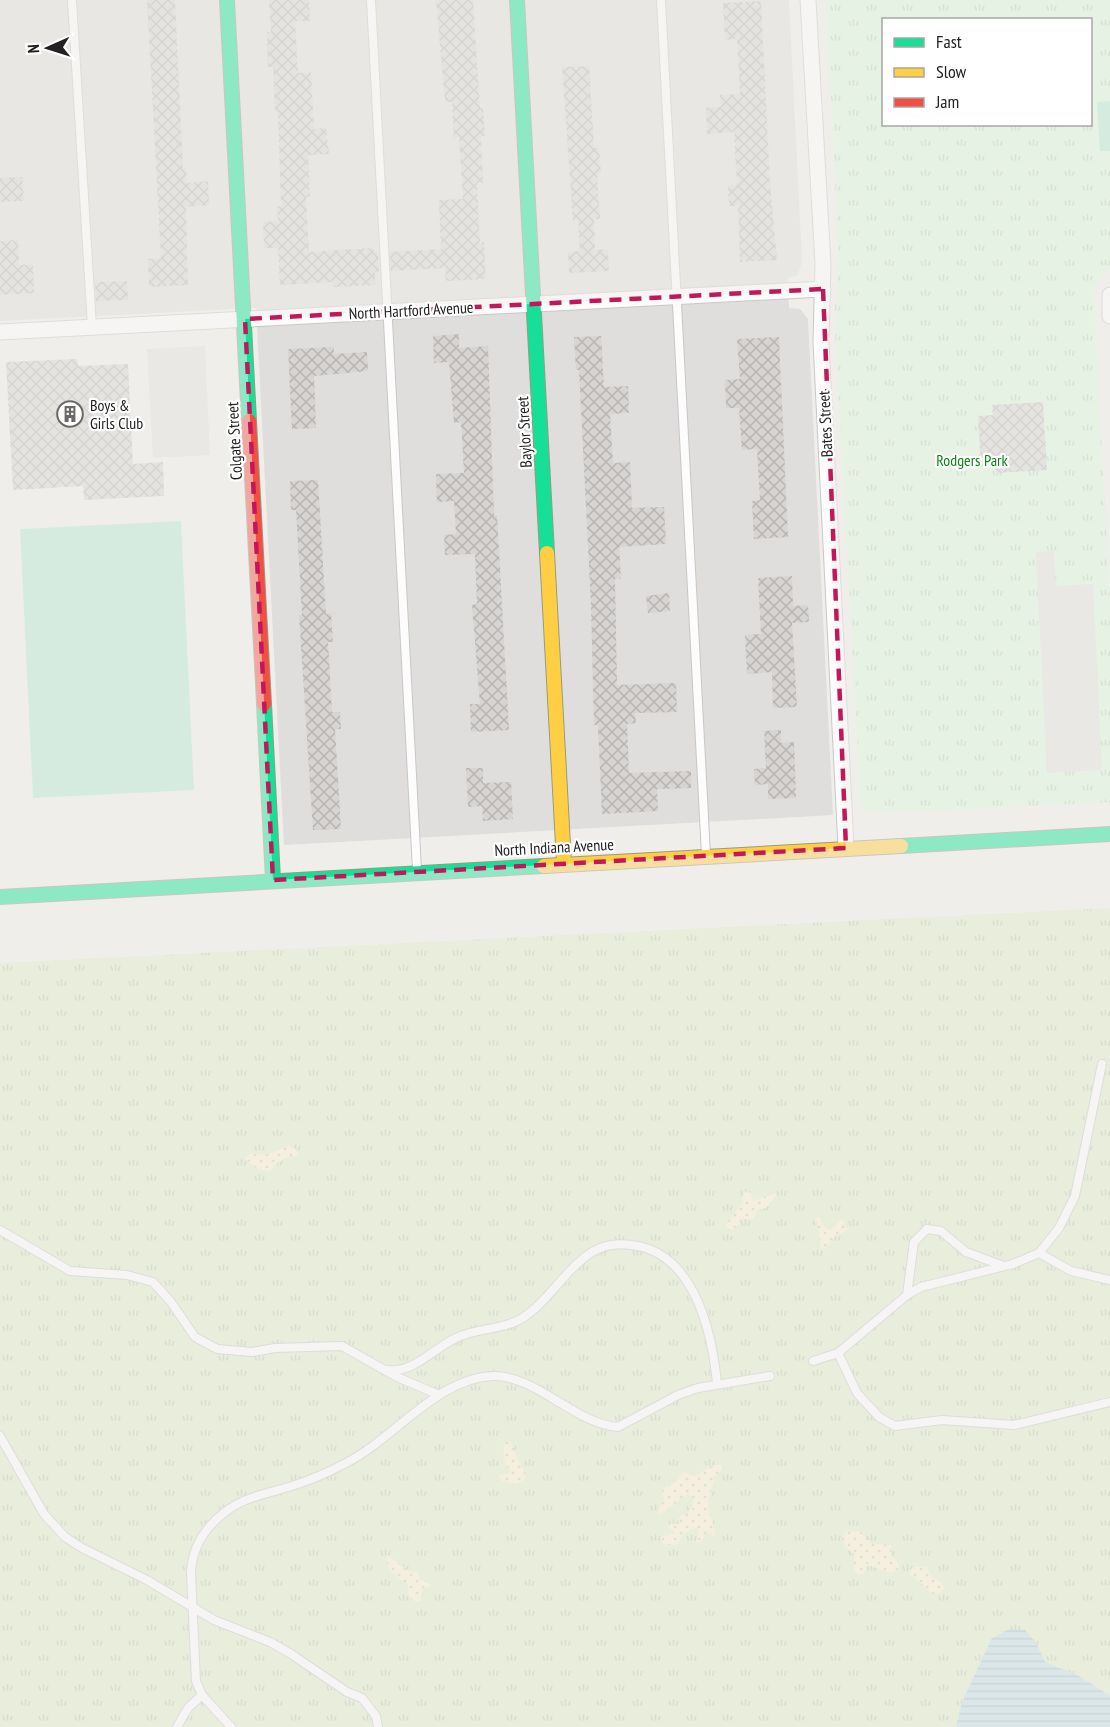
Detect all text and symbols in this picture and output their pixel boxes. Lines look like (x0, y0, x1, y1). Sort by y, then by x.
north arrow (18, 18, 78, 78)
legend (882, 18, 1092, 126)
text: Fast (936, 30, 962, 53)
text: N (23, 44, 43, 54)
text: Slow (936, 60, 967, 83)
text: Jam (935, 90, 959, 113)
street label: North Hartford Avenue (348, 297, 474, 323)
street label: Bates Street (813, 390, 837, 458)
place label: Boys & Girls Club (90, 395, 143, 433)
street label: Baylor Street (512, 395, 536, 468)
building icon: Boys & Girls Club (55, 399, 85, 429)
street label: Colgate Street (222, 401, 246, 481)
park label: Rodgers Park (936, 450, 1008, 470)
street label: North Indiana Avenue (494, 834, 614, 860)

